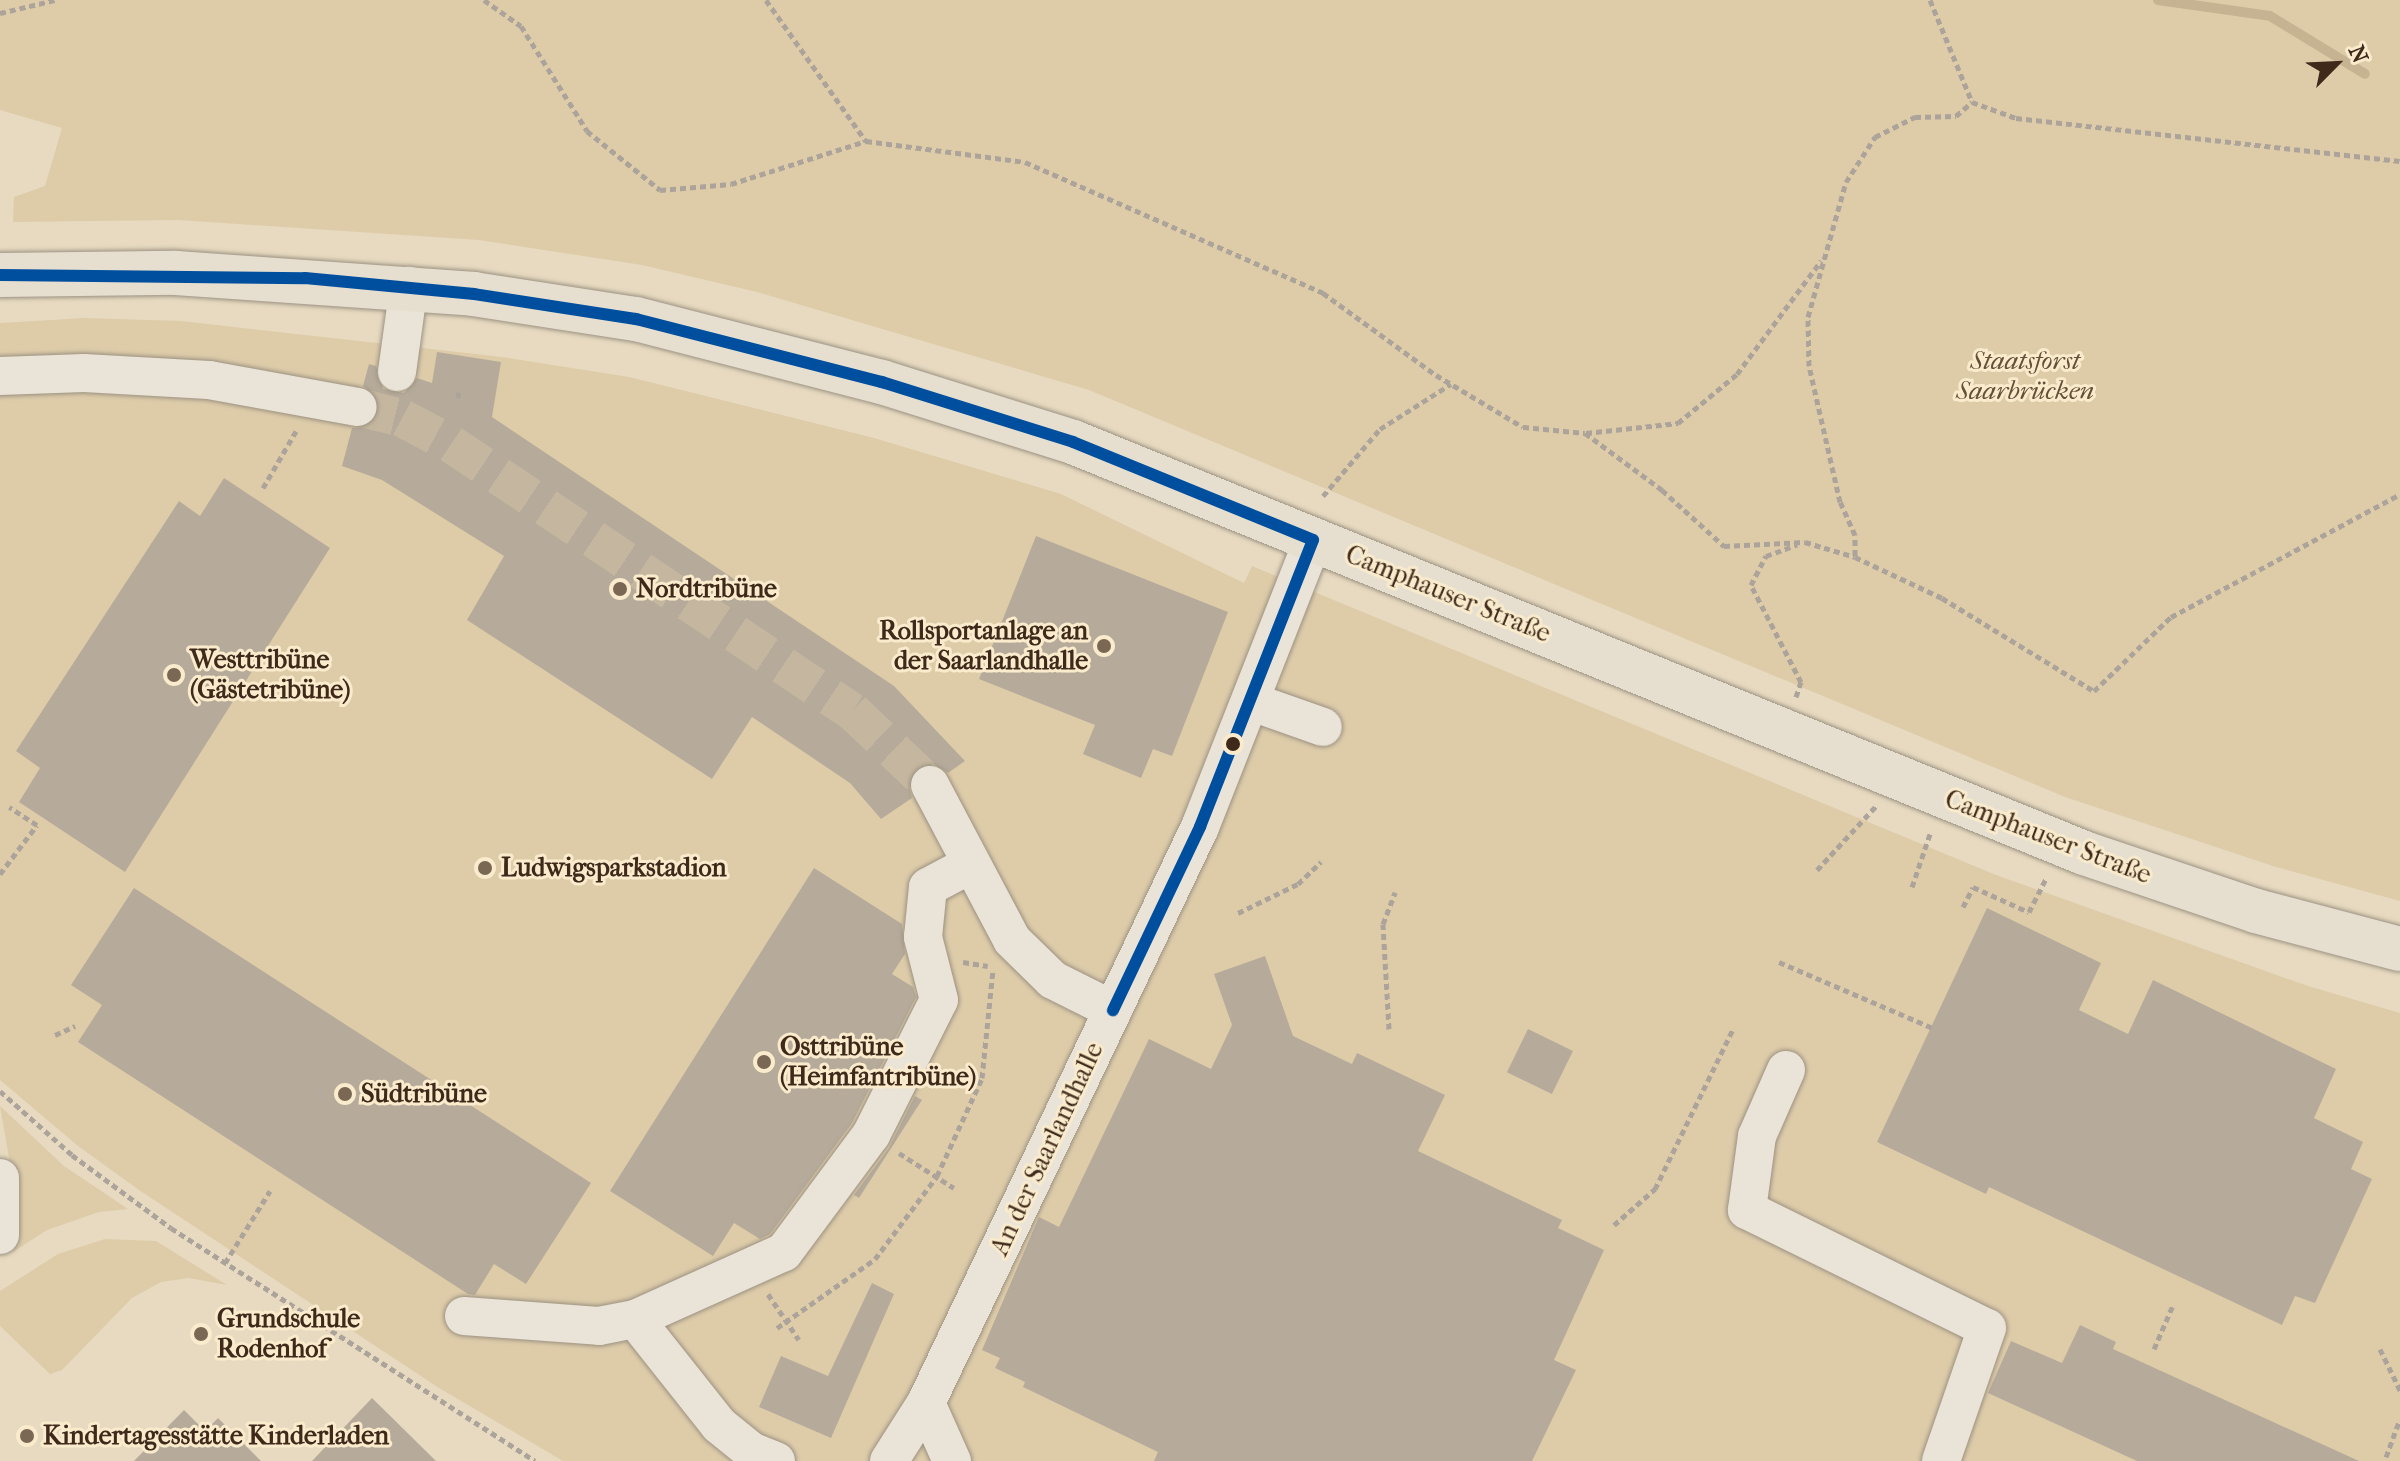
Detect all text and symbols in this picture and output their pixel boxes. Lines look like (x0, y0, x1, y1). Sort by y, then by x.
north arrow (2296, 24, 2376, 104)
text: N (2343, 41, 2373, 67)
park label: Staatsforst Saarbrücken (1956, 345, 2094, 406)
street label: Camphauser Straße (1341, 539, 1555, 649)
place label: Nordtribüne (636, 573, 777, 605)
marker: Nordtribüne (611, 580, 629, 598)
place label: Rollsportanlage an der Saarlandhalle (879, 615, 1088, 676)
marker: Rollsportanlage an der Saarlandhalle (1095, 637, 1113, 655)
place label: Westtribüne (Gästetribüne) (190, 644, 350, 706)
marker: Westtribüne (Gästetribüne) (165, 666, 183, 684)
unlabelled marker (1225, 736, 1241, 752)
street label: Camphauser Straße (1941, 783, 2155, 891)
place label: Ludwigsparkstadion (501, 852, 727, 884)
marker: Ludwigsparkstadion (476, 859, 494, 877)
place label: Osttribüne (Heimfantribüne) (780, 1031, 976, 1092)
street label: An der Saarlandhalle (984, 1037, 1110, 1261)
marker: Osttribüne (Heimfantribüne) (755, 1053, 773, 1071)
place label: Südtribüne (361, 1078, 487, 1110)
marker: Südtribüne (336, 1085, 354, 1103)
place label: Grundschule Rodenhof (217, 1303, 360, 1364)
marker: Grundschule Rodenhof (192, 1325, 210, 1343)
place label: Kindertagesstätte Kinderladen (43, 1420, 389, 1452)
marker: Kindertagesstätte Kinderladen (18, 1427, 36, 1445)

